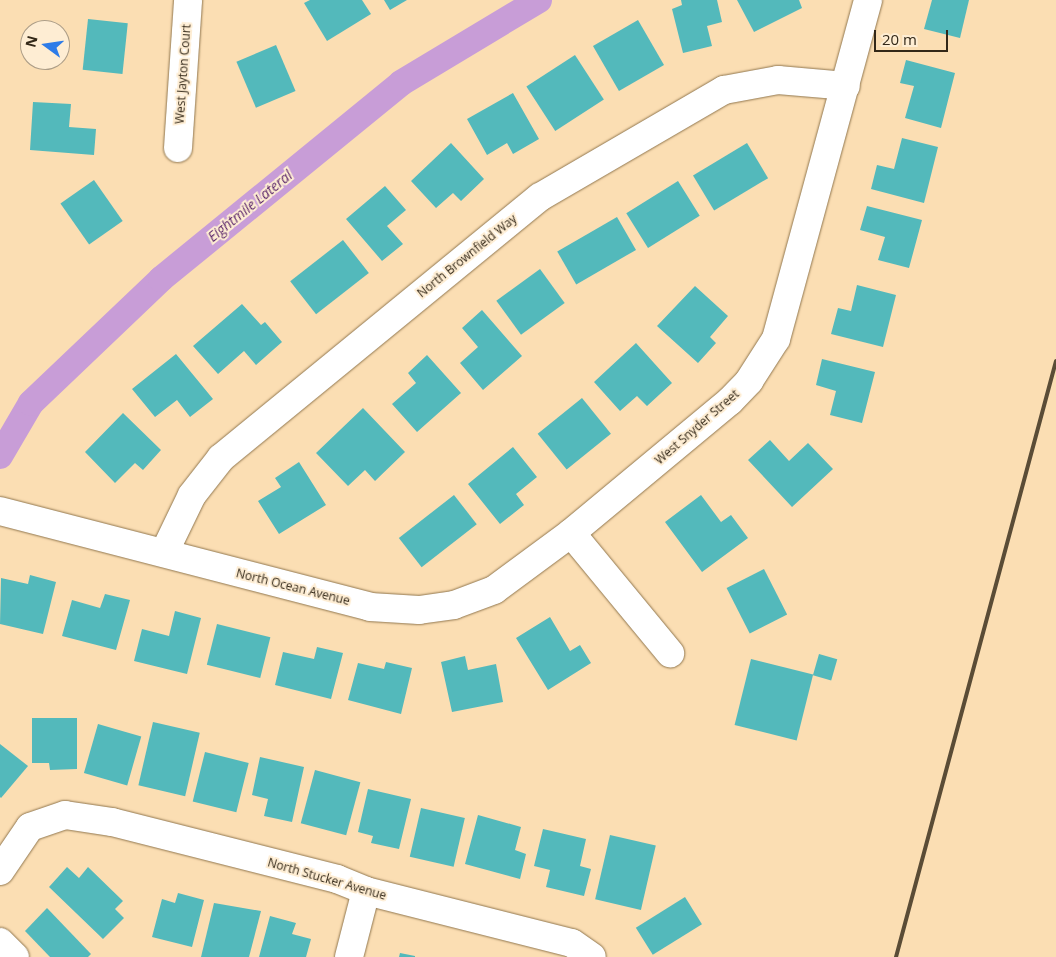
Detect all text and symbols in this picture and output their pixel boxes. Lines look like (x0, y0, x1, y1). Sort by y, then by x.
north arrow (20, 20, 70, 70)
scale bar (876, 20, 950, 52)
street label: West Jayton Court (172, 24, 194, 124)
text: 20 m (882, 29, 917, 49)
text: N (20, 34, 42, 49)
water label: Eightmile Lateral (204, 167, 296, 245)
street label: North Brownfield Way (414, 212, 520, 300)
street label: West Snyder Street (652, 387, 742, 467)
street label: North Ocean Avenue (235, 566, 351, 608)
street label: North Stucker Avenue (266, 855, 388, 903)

